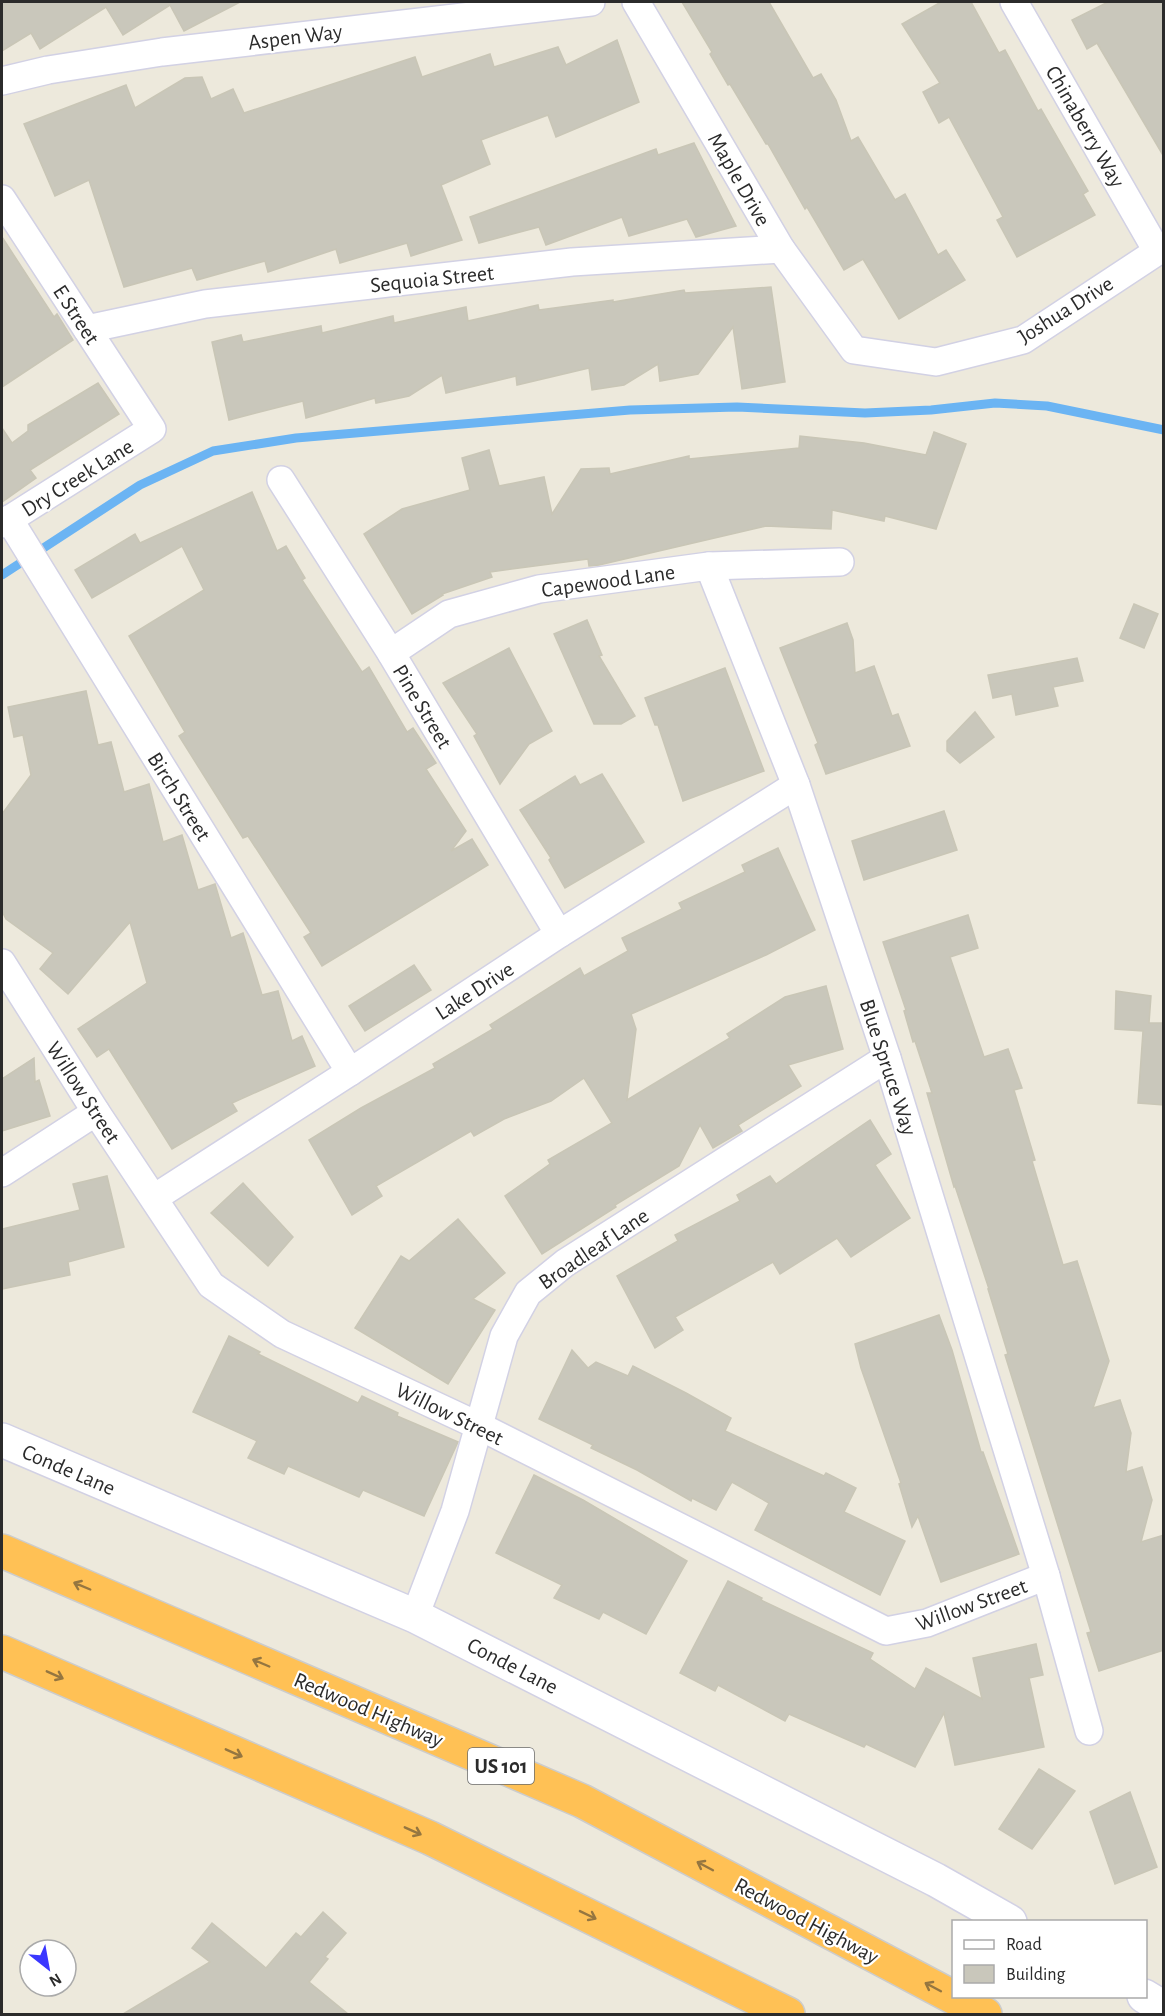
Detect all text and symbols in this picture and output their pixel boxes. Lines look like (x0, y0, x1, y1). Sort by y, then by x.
street label: Aspen Way (247, 20, 344, 54)
street label: Chinaberry Way (1042, 62, 1129, 192)
street label: Maple Drive (704, 129, 775, 230)
street label: Sequoia Street (369, 262, 495, 296)
street label: Joshua Drive (1014, 272, 1117, 348)
street label: E Street (49, 281, 103, 348)
street label: Dry Creek Lane (18, 435, 137, 521)
street label: Capewood Lane (540, 561, 676, 601)
street label: Pine Street (389, 661, 456, 752)
street label: Birch Street (143, 748, 215, 845)
street label: Lake Drive (431, 958, 518, 1024)
street label: Blue Spruce Way (856, 996, 921, 1139)
street label: Willow Street (42, 1038, 124, 1147)
street label: Broadleaf Lane (535, 1204, 653, 1294)
street label: Willow Street (392, 1378, 507, 1449)
street label: Conde Lane (19, 1441, 118, 1499)
street label: Willow Street (913, 1575, 1030, 1635)
one-way arrow (73, 1580, 91, 1591)
street label: Conde Lane (464, 1634, 562, 1698)
one-way arrow (252, 1657, 271, 1668)
street label: Redwood Highway (291, 1669, 447, 1752)
one-way arrow (46, 1670, 64, 1681)
one-way arrow (224, 1748, 243, 1759)
road number: US 101 (468, 1748, 534, 1784)
one-way arrow (403, 1826, 421, 1837)
one-way arrow (697, 1860, 715, 1871)
street label: Redwood Highway (731, 1874, 883, 1968)
one-way arrow (579, 1910, 597, 1922)
legend (952, 1920, 1147, 1998)
text: Road (1006, 1936, 1042, 1954)
north arrow (18, 1938, 78, 1998)
text: Building (1006, 1966, 1066, 1984)
text: N (46, 1970, 64, 1990)
one-way arrow (925, 1981, 943, 1992)

